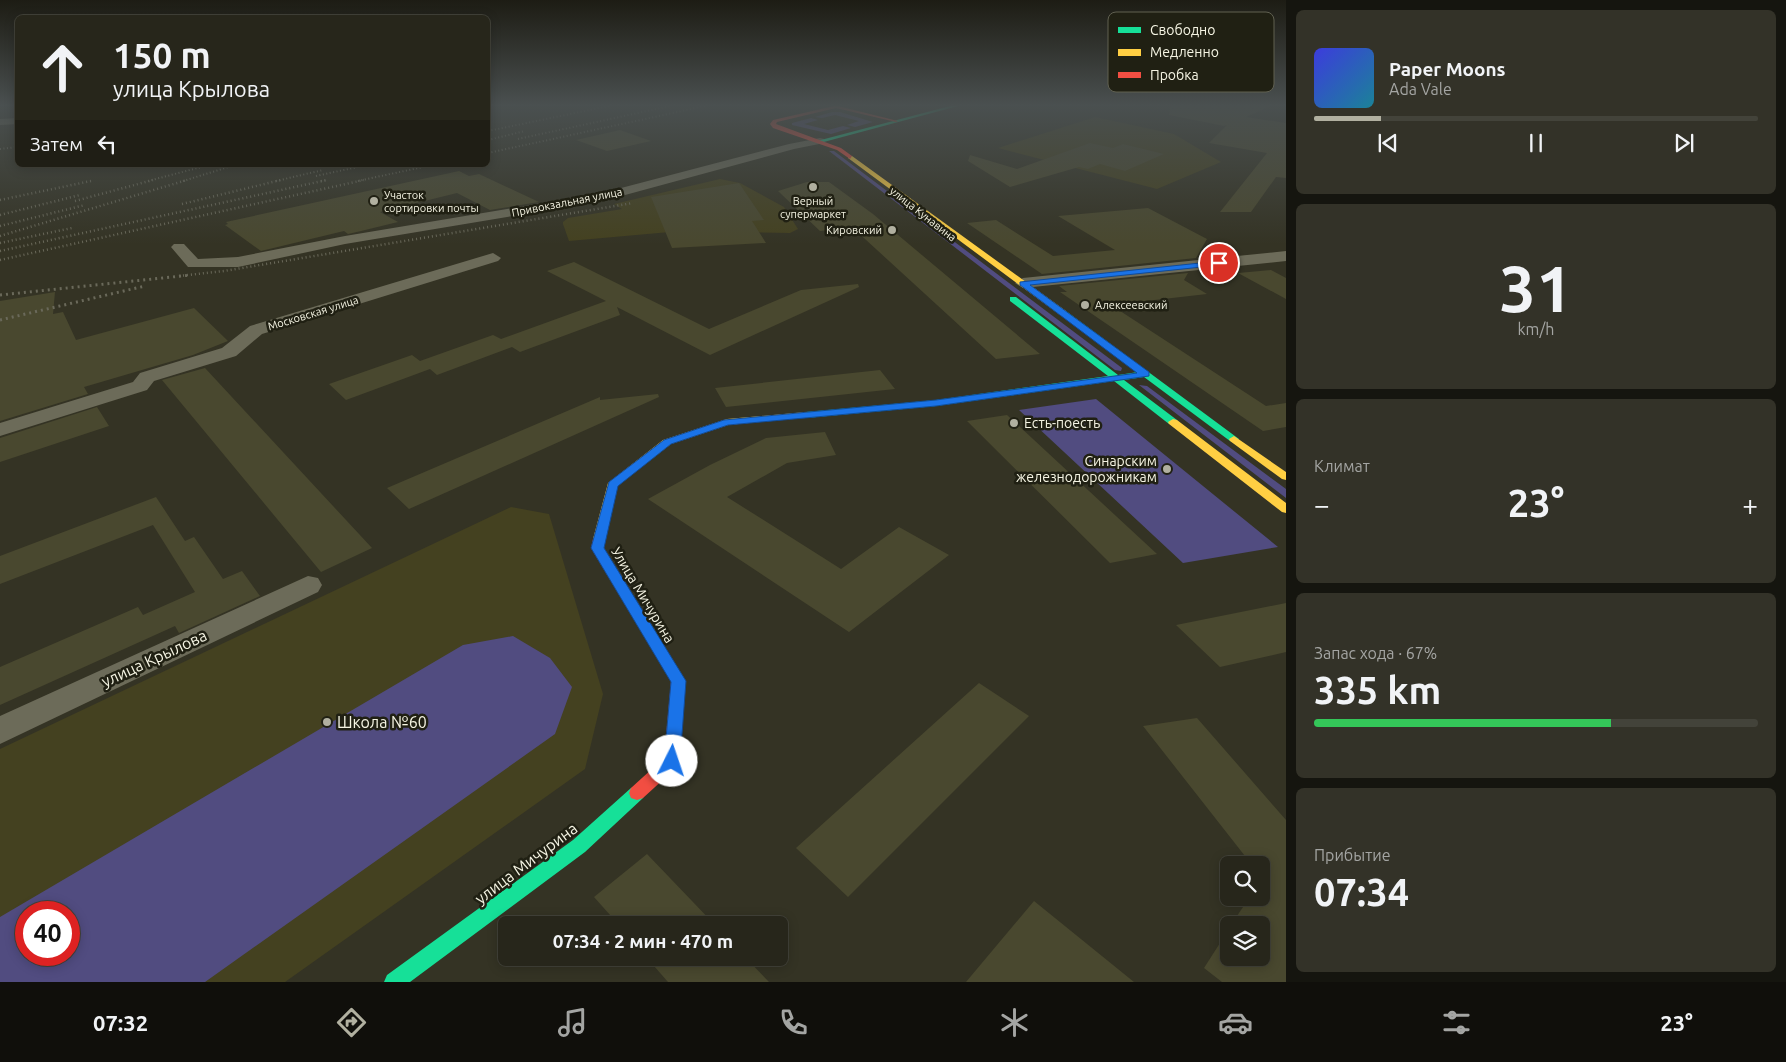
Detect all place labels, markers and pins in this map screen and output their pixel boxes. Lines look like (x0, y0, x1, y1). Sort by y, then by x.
marker: Верный супермаркет (807, 181, 819, 193)
place label: Участок сортировки почты (384, 189, 479, 214)
marker: Участок сортировки почты (368, 195, 380, 207)
place label: Верный супермаркет (780, 195, 846, 220)
place label: Кировский (826, 224, 882, 236)
marker: Кировский (886, 224, 898, 236)
pin (1198, 242, 1240, 284)
marker: Алексеевский (1079, 299, 1091, 311)
place label: Алексеевский (1095, 299, 1168, 311)
place label: Есть-поесть (1024, 415, 1100, 431)
marker: Есть-поесть (1008, 417, 1020, 429)
place label: Синарским железнодорожникам (1016, 453, 1157, 485)
marker: Синарским железнодорожникам (1161, 463, 1173, 475)
place label: Школа №60 (337, 713, 427, 731)
marker: Школа №60 (321, 716, 333, 728)

